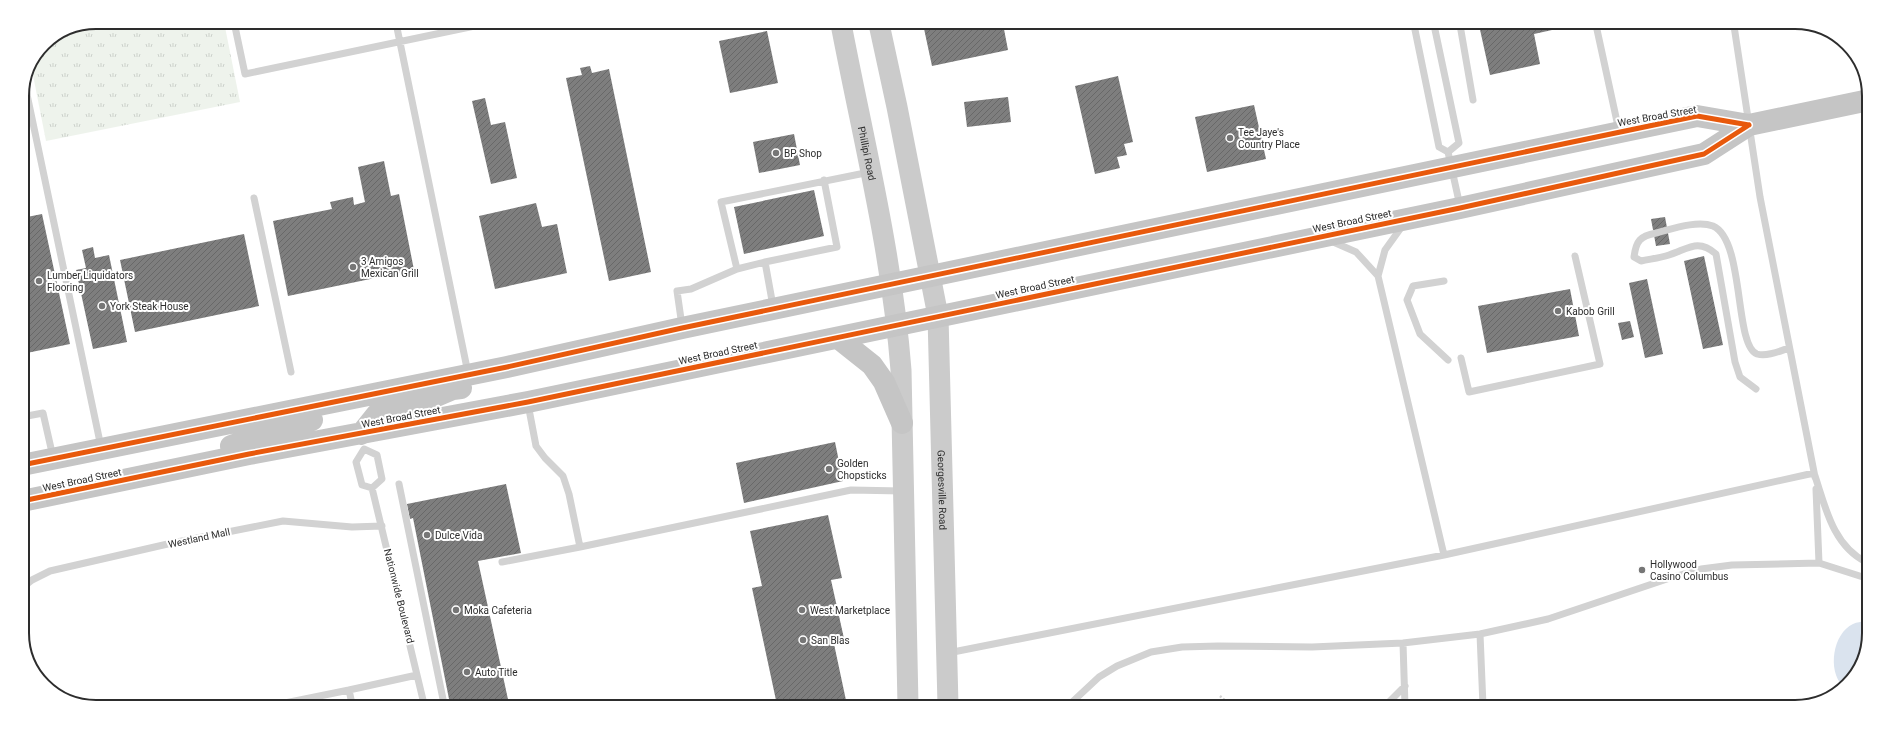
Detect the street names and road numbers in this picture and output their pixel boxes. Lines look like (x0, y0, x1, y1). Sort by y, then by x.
street label: West Broad Street (1617, 104, 1697, 128)
street label: Phillipi Road (856, 125, 878, 181)
street label: West Broad Street (1312, 207, 1392, 235)
street label: West Broad Street (995, 273, 1075, 301)
street label: West Broad Street (678, 339, 758, 367)
street label: West Broad Street (361, 404, 441, 430)
street label: Georgesville Road (936, 450, 949, 530)
street label: West Broad Street (42, 466, 122, 494)
street label: Westland Mall (167, 526, 231, 550)
street label: Nationwide Boulevard (382, 548, 416, 644)

